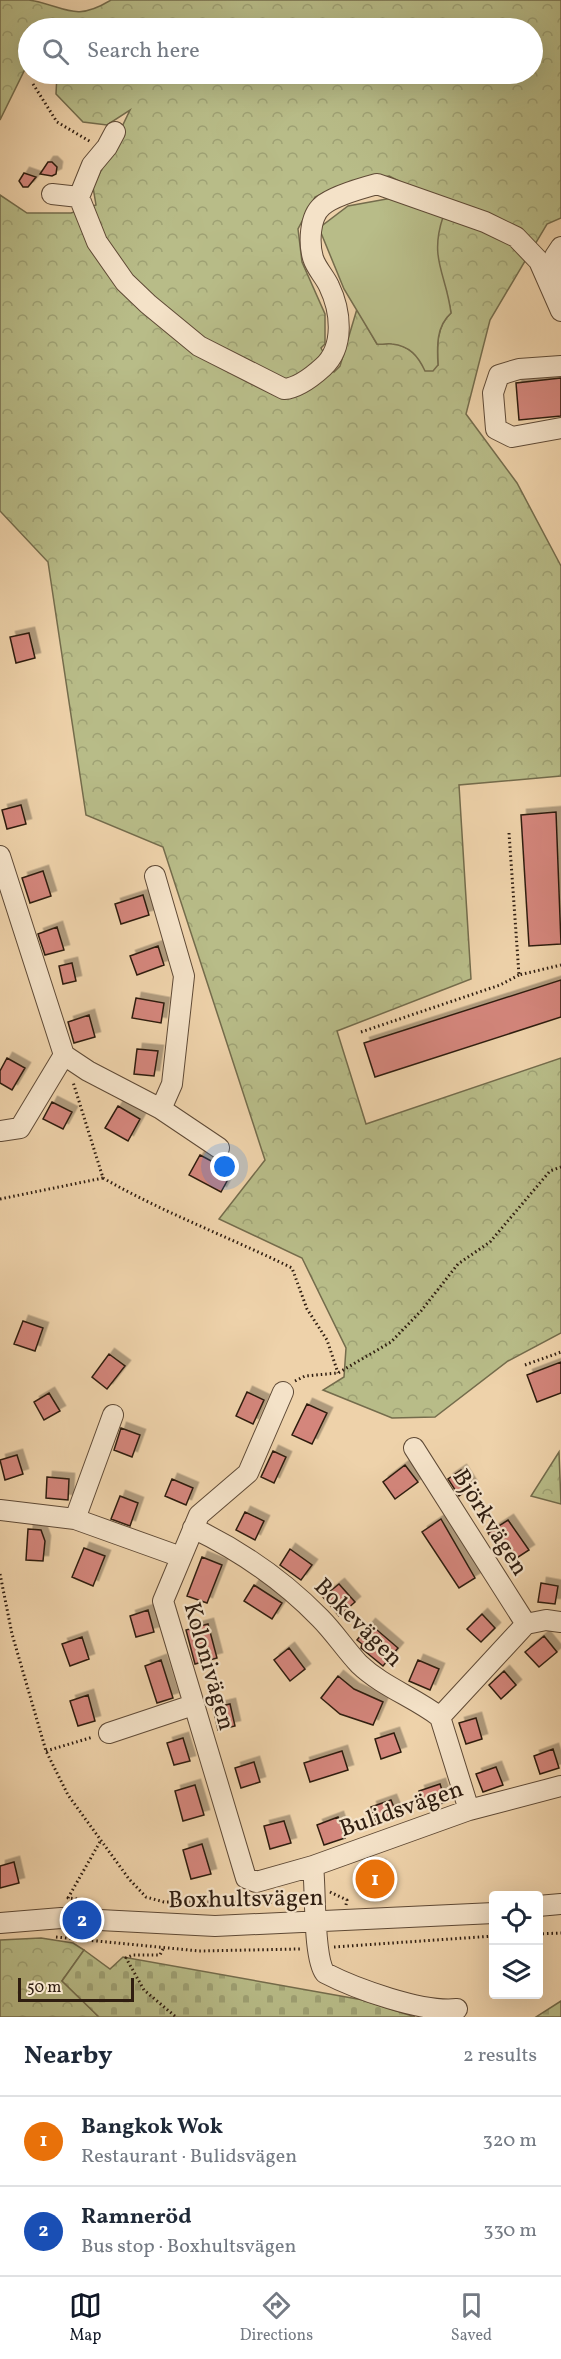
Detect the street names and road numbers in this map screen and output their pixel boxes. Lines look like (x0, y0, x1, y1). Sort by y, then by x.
street label: Björkvägen (443, 1463, 536, 1583)
street label: Bokevägen (305, 1571, 410, 1676)
street label: Kolonivägen (174, 1598, 243, 1735)
street label: Bulidsvägen (335, 1773, 468, 1847)
street label: Boxhultsvägen (168, 1882, 324, 1918)

